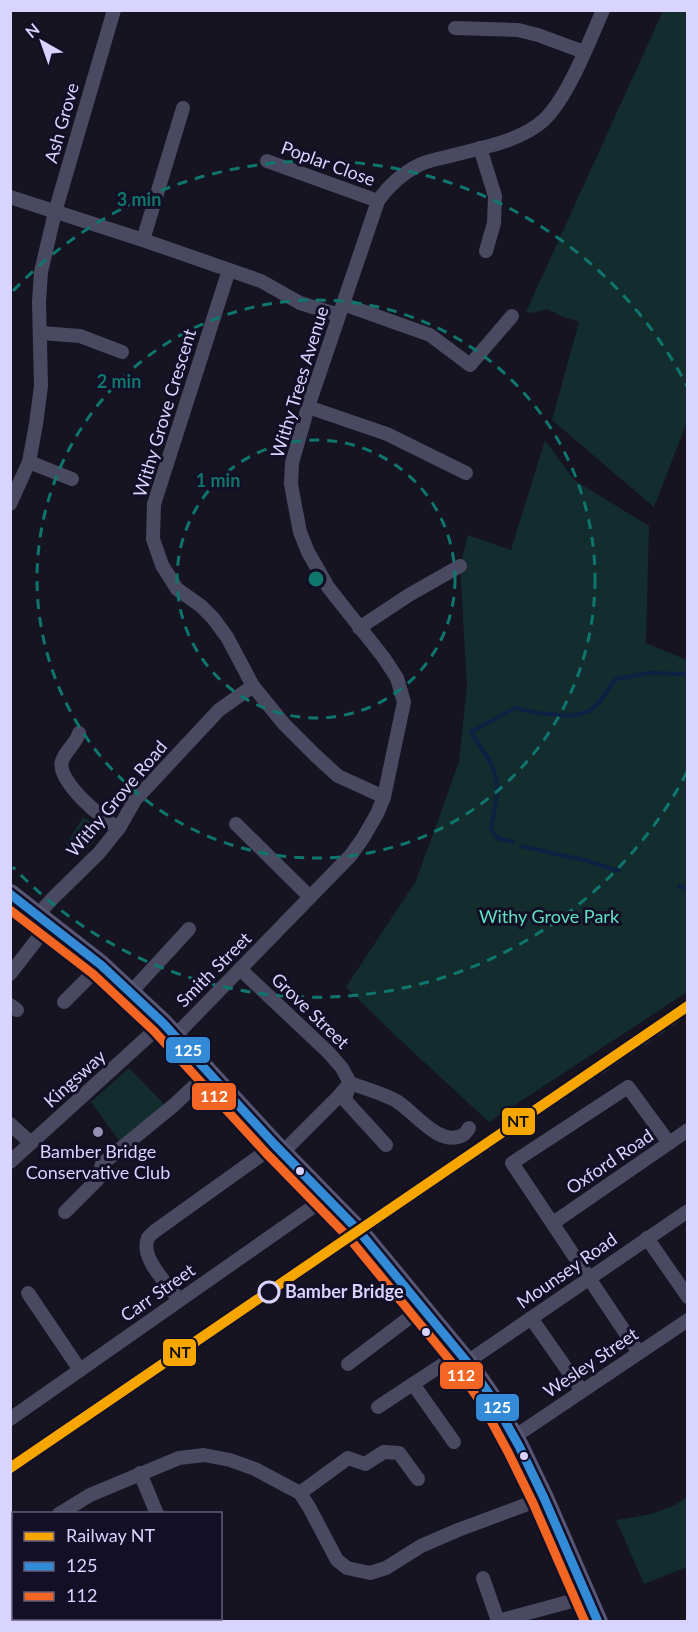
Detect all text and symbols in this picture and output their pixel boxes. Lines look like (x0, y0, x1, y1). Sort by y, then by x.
north arrow (12, 12, 72, 72)
text: N (21, 19, 43, 41)
street label: Ash Grove (39, 80, 83, 165)
street label: Poplar Close (278, 136, 378, 190)
text: 3 min (117, 188, 161, 210)
street label: Withy Trees Avenue (266, 303, 333, 460)
street label: Withy Grove Crescent (128, 325, 200, 499)
text: 2 min (97, 370, 141, 392)
text: 1 min (196, 469, 240, 491)
centre of rings (306, 569, 326, 589)
street label: Withy Grove Road (61, 736, 171, 861)
park label: Withy Grove Park (479, 905, 620, 927)
street label: Smith Street (171, 927, 256, 1011)
street label: Grove Street (267, 968, 355, 1053)
line badge: 125 (165, 1036, 211, 1064)
text: 125 (174, 1040, 202, 1059)
street label: Kingsway (39, 1044, 110, 1112)
line badge: 112 (191, 1082, 237, 1111)
text: 112 (200, 1086, 228, 1105)
line badge: NT (501, 1107, 536, 1136)
text: NT (507, 1111, 529, 1130)
street label: Oxford Road (562, 1124, 657, 1198)
marker: Bamber Bridge Conservative Club (91, 1125, 105, 1139)
place label: Bamber Bridge Conservative Club (26, 1140, 170, 1183)
unlabelled marker (294, 1165, 306, 1177)
street label: Mounsey Road (512, 1228, 621, 1313)
street label: Carr Street (116, 1258, 199, 1326)
place label: Bamber Bridge (285, 1280, 404, 1302)
marker: Bamber Bridge (258, 1281, 280, 1303)
street label: Wesley Street (539, 1322, 642, 1402)
unlabelled marker (420, 1326, 432, 1338)
line badge: NT (162, 1338, 197, 1367)
text: NT (169, 1342, 191, 1361)
line badge: 112 (439, 1361, 484, 1390)
text: 112 (447, 1365, 475, 1384)
line badge: 125 (475, 1393, 520, 1422)
text: 125 (483, 1397, 511, 1416)
unlabelled marker (518, 1450, 530, 1462)
legend (12, 1512, 222, 1620)
text: Railway NT (66, 1524, 156, 1546)
text: 125 (66, 1554, 97, 1576)
text: 112 (66, 1584, 97, 1606)

